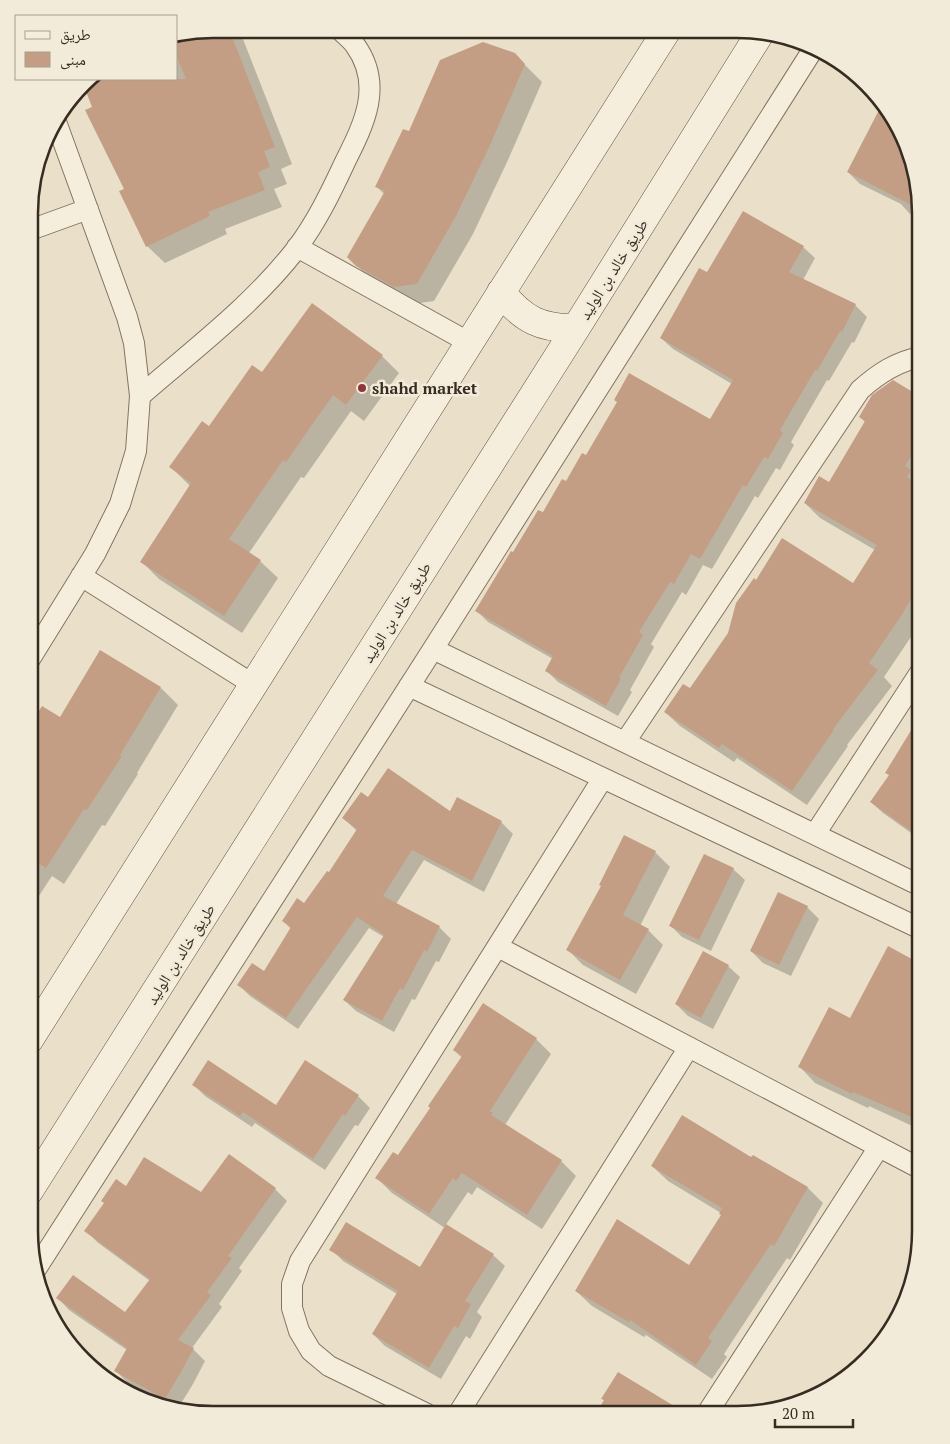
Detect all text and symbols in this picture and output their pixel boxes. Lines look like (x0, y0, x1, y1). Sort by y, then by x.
legend (15, 15, 178, 80)
text: طريق (60, 24, 91, 45)
text: مبنى (60, 49, 86, 70)
street label: طريق خالد بن الوليد (573, 214, 653, 324)
place label: shahd market (372, 377, 478, 399)
marker: shahd market (356, 382, 368, 394)
street label: طريق خالد بن الوليد (356, 557, 436, 667)
street label: طريق خالد بن الوليد (140, 899, 220, 1009)
scale bar (775, 1396, 852, 1428)
text: 20 m (782, 1403, 815, 1423)

